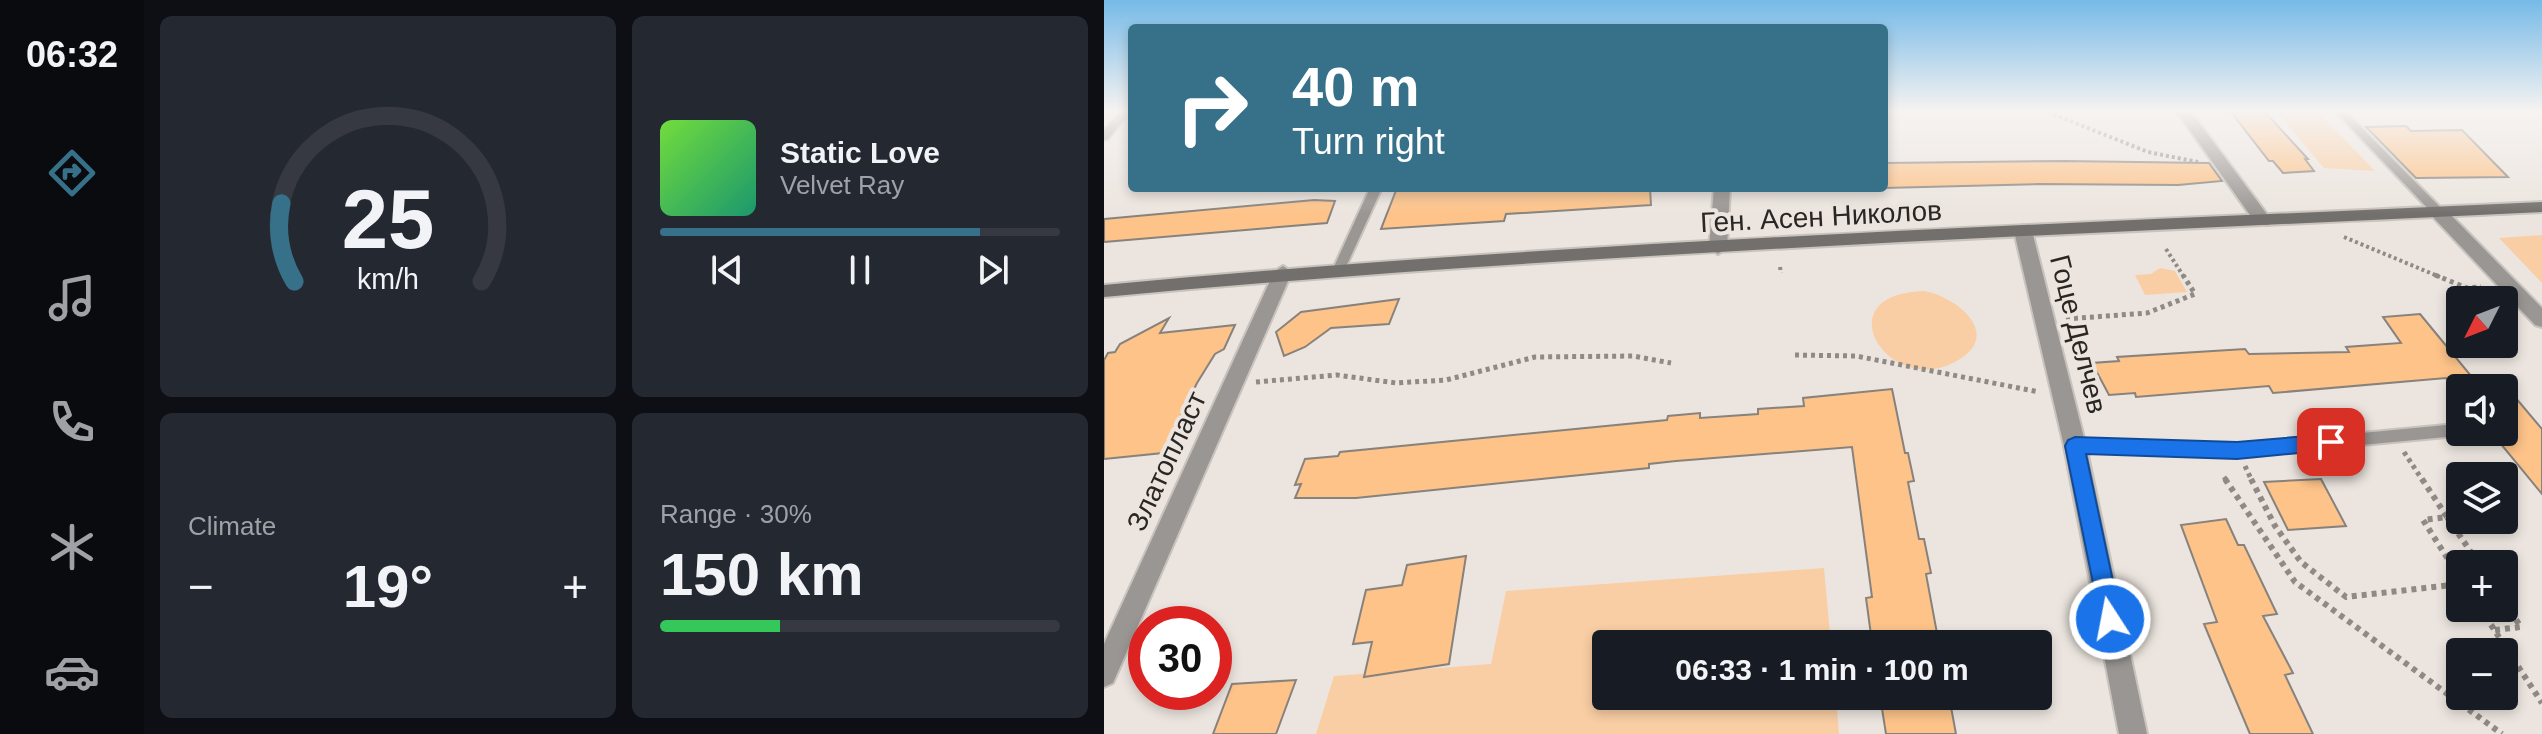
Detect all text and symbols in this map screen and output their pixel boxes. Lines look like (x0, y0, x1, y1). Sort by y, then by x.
text: 06:32 (26, 34, 118, 75)
text: 40 m (1292, 55, 1420, 118)
icon: right (1160, 56, 1264, 160)
text: Turn right (1292, 121, 1445, 162)
text: Static Love (780, 136, 940, 169)
icon: directions (44, 145, 100, 201)
text: Velvet Ray (780, 170, 904, 200)
text: 25 (342, 173, 434, 266)
street label: Ген. Асен Николов (1699, 195, 1943, 238)
icon: previous (705, 248, 749, 292)
icon: pause (838, 248, 882, 292)
icon: next (971, 248, 1015, 292)
street label: Гоце Делчев (2044, 252, 2113, 417)
text: km/h (357, 263, 419, 295)
icon: music (44, 270, 100, 326)
north arrow (2446, 286, 2518, 358)
map controls (2446, 286, 2518, 710)
button: sound (2446, 374, 2518, 446)
street label: Златопласт (1121, 386, 1212, 536)
icon: phone (44, 394, 100, 450)
pin (2297, 408, 2365, 476)
icon: arrive (2309, 420, 2353, 464)
button: layers (2446, 462, 2518, 534)
text: Range · 30% (660, 499, 812, 529)
text: Climate (188, 511, 276, 541)
icon: climate (44, 519, 100, 575)
text: 150 km (660, 541, 864, 608)
button: + (2446, 550, 2518, 622)
text: 19° (343, 553, 433, 620)
text: − (188, 562, 214, 611)
text: + (562, 562, 588, 611)
position arrow (2068, 577, 2152, 661)
speed limit sign: 30 (1128, 606, 1232, 710)
button: − (2446, 638, 2518, 710)
icon: car (44, 644, 100, 700)
text: 06:33 · 1 min · 100 m (1675, 653, 1969, 686)

